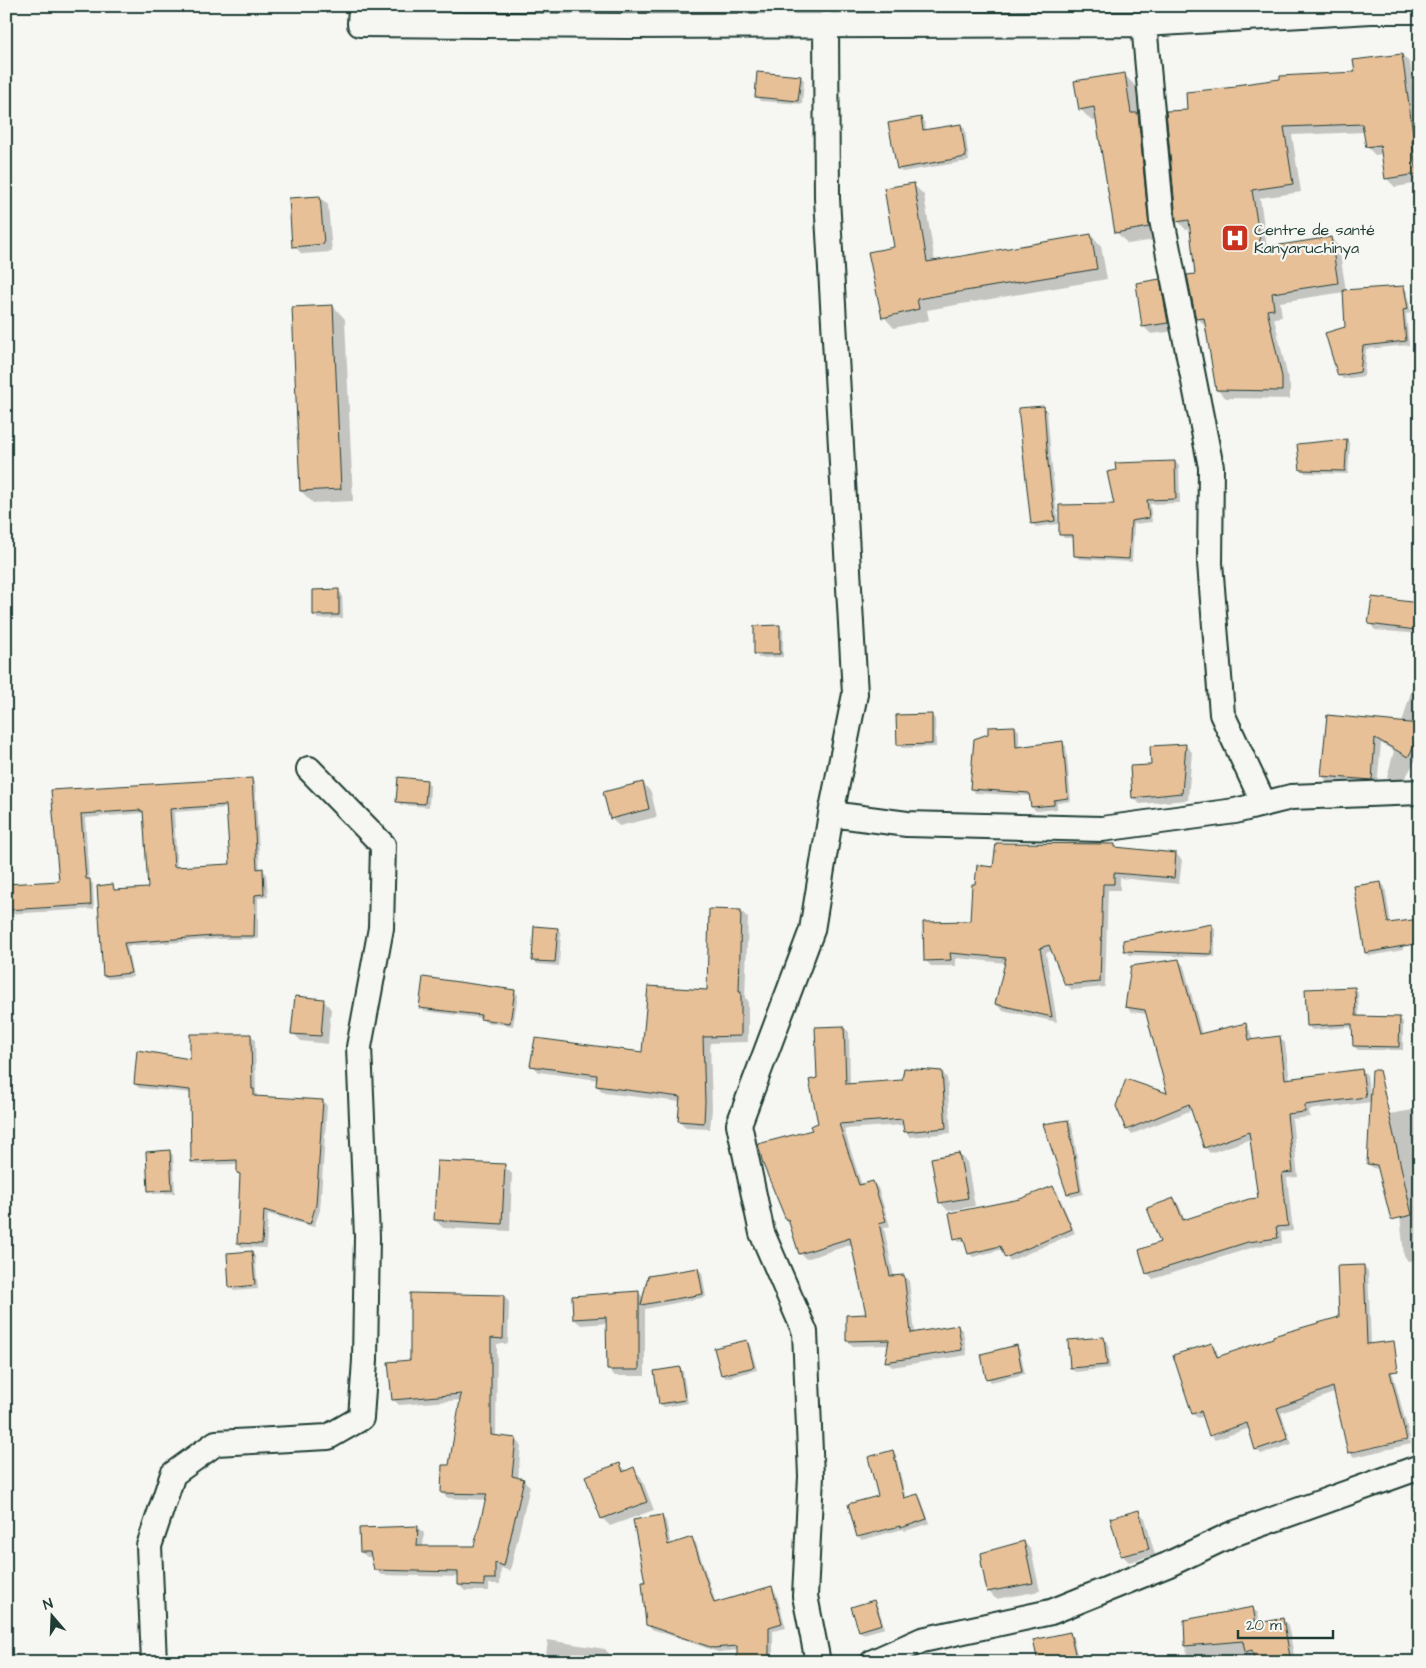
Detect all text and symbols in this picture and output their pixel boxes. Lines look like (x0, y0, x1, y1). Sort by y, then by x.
place label: Centre de santé Kanyaruchinya (1254, 219, 1375, 260)
hospital icon: Centre de santé Kanyaruchinya (1220, 223, 1250, 253)
north arrow (28, 1590, 78, 1640)
text: N (41, 1594, 56, 1616)
scale bar (1238, 1608, 1334, 1640)
text: 20 m (1246, 1615, 1282, 1636)

